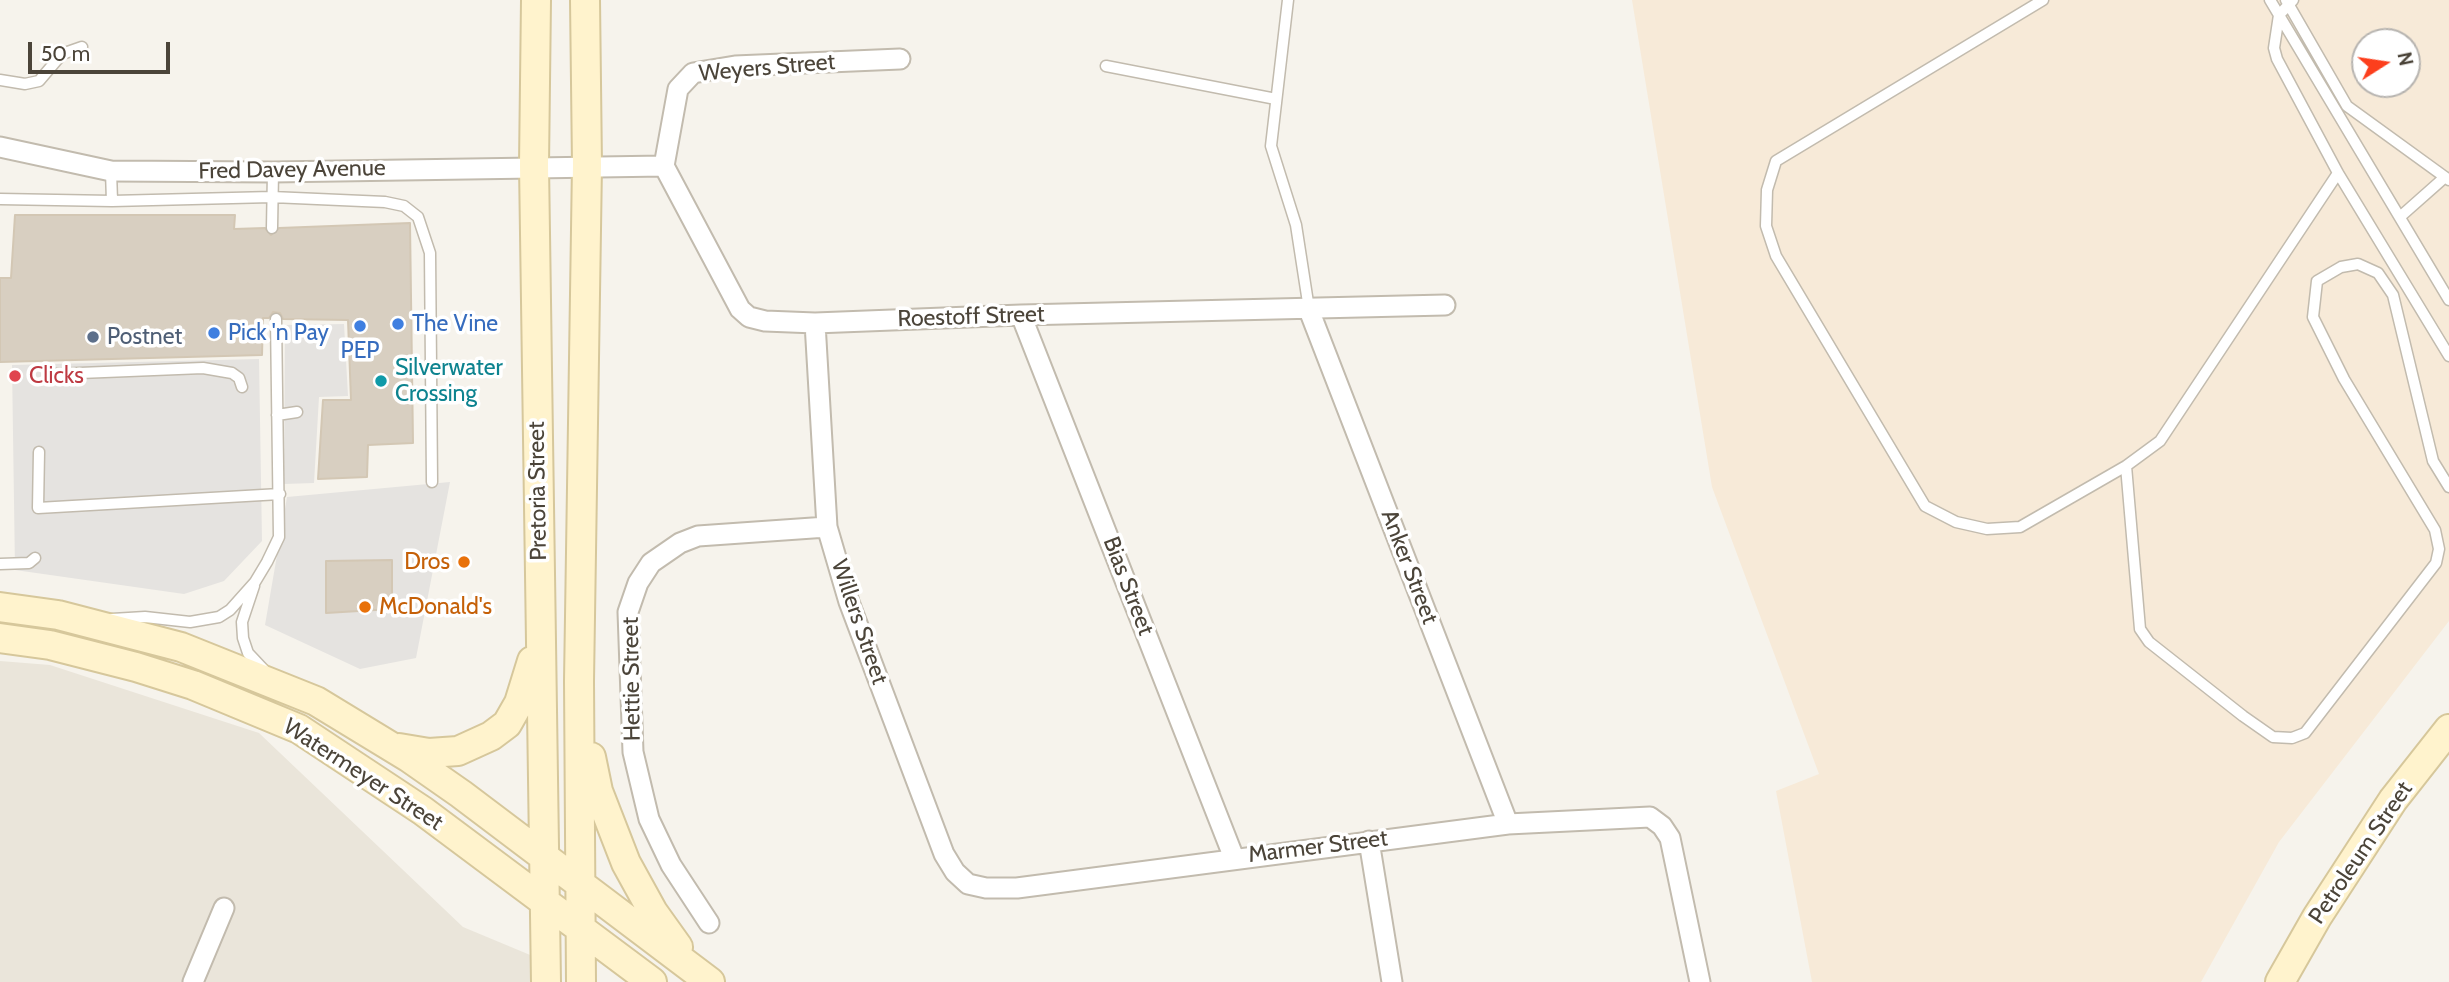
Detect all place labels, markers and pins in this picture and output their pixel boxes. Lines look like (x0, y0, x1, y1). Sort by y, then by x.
place label: The Vine (412, 310, 498, 338)
marker: The Vine (390, 316, 406, 332)
marker: PEP (352, 318, 368, 334)
place label: Pick 'n Pay (228, 319, 329, 347)
place label: Postnet (107, 323, 182, 351)
marker: Pick 'n Pay (206, 325, 222, 341)
marker: Postnet (85, 329, 101, 345)
place label: PEP (340, 337, 380, 365)
place label: Silverwater Crossing (395, 354, 503, 408)
place label: Clicks (29, 362, 84, 390)
marker: Clicks (7, 368, 23, 384)
marker: Silverwater Crossing (373, 373, 389, 389)
place label: Dros (404, 548, 450, 576)
marker: Dros (456, 554, 472, 570)
place label: McDonald's (379, 593, 492, 621)
marker: McDonald's (357, 599, 373, 615)

